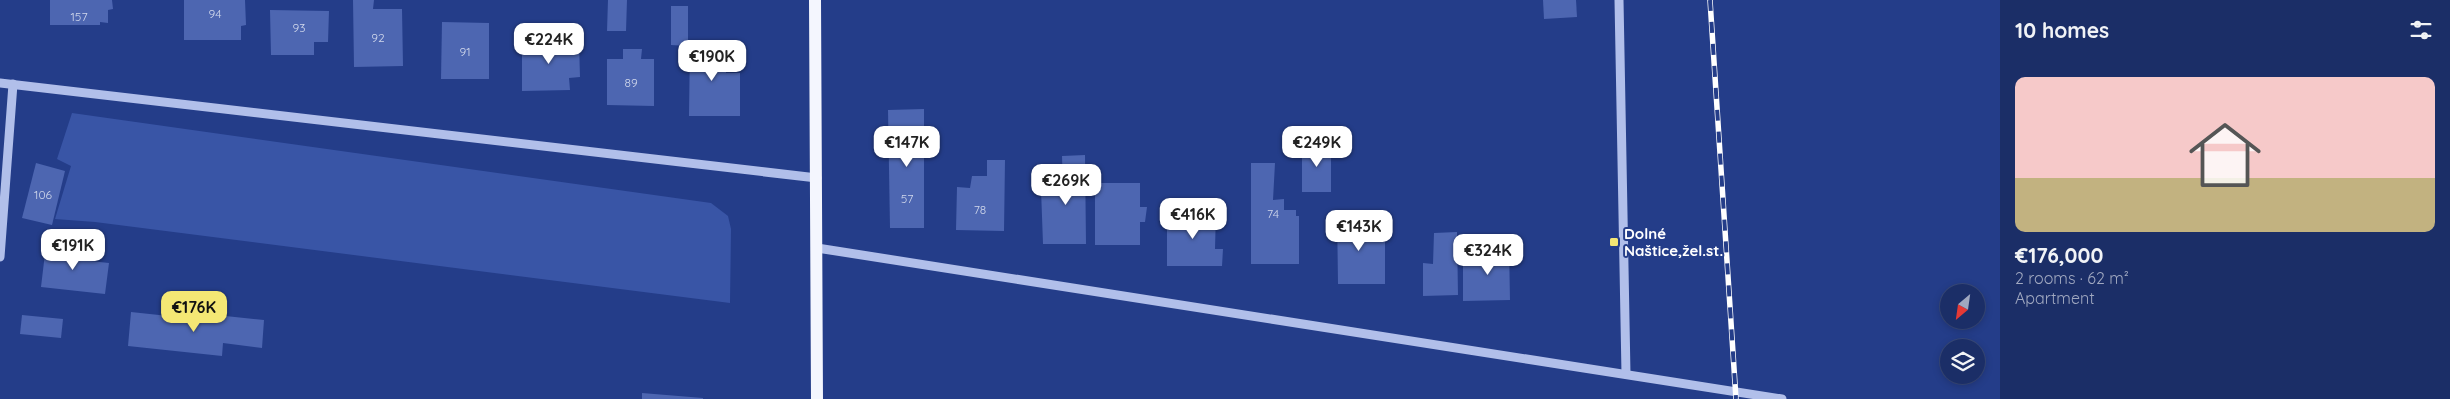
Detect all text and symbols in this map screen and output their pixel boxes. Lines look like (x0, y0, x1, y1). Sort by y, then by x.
house number: 94 (208, 6, 222, 21)
house number: 157 (70, 9, 88, 24)
icon: filters (2407, 16, 2435, 44)
text: 10 homes (2015, 17, 2109, 43)
house number: 93 (293, 20, 305, 35)
pin: €224K (514, 22, 584, 65)
text: €224K (525, 29, 573, 49)
house number: 92 (371, 30, 385, 45)
pin: €190K (677, 39, 747, 82)
house number: 91 (459, 44, 471, 59)
text: €190K (689, 46, 735, 66)
house number: 89 (624, 75, 638, 90)
icon: home (2180, 110, 2270, 200)
pin: €147K (872, 126, 942, 168)
pin: €249K (1282, 126, 1352, 168)
text: €147K (885, 132, 929, 152)
text: €249K (1293, 132, 1341, 152)
pin: €269K (1031, 164, 1101, 206)
text: €269K (1042, 170, 1090, 190)
house number: 106 (34, 187, 53, 202)
house number: 57 (901, 191, 913, 206)
pin: €416K (1158, 198, 1228, 240)
house number: 78 (974, 202, 986, 217)
text: €416K (1171, 204, 1215, 224)
house number: 74 (1267, 206, 1279, 221)
pin: €143K (1324, 210, 1394, 252)
text: €143K (1337, 216, 1381, 236)
place label: Dolné Naštice,žel.st. (1624, 224, 1723, 260)
pin: €191K (38, 228, 108, 271)
pin: €324K (1453, 234, 1523, 276)
text: €191K (52, 235, 94, 255)
marker: Dolné Naštice,žel.st. (1608, 236, 1620, 248)
text: €324K (1464, 240, 1512, 260)
text: €176,000 (2015, 242, 2103, 268)
text: 2 rooms · 62 m² (2015, 268, 2129, 288)
north arrow (1940, 284, 1985, 329)
map controls (1940, 284, 1985, 384)
text: Apartment (2015, 288, 2095, 308)
pin: €176K (159, 290, 229, 333)
text: €176K (172, 297, 216, 317)
button: layers (1940, 339, 1985, 384)

